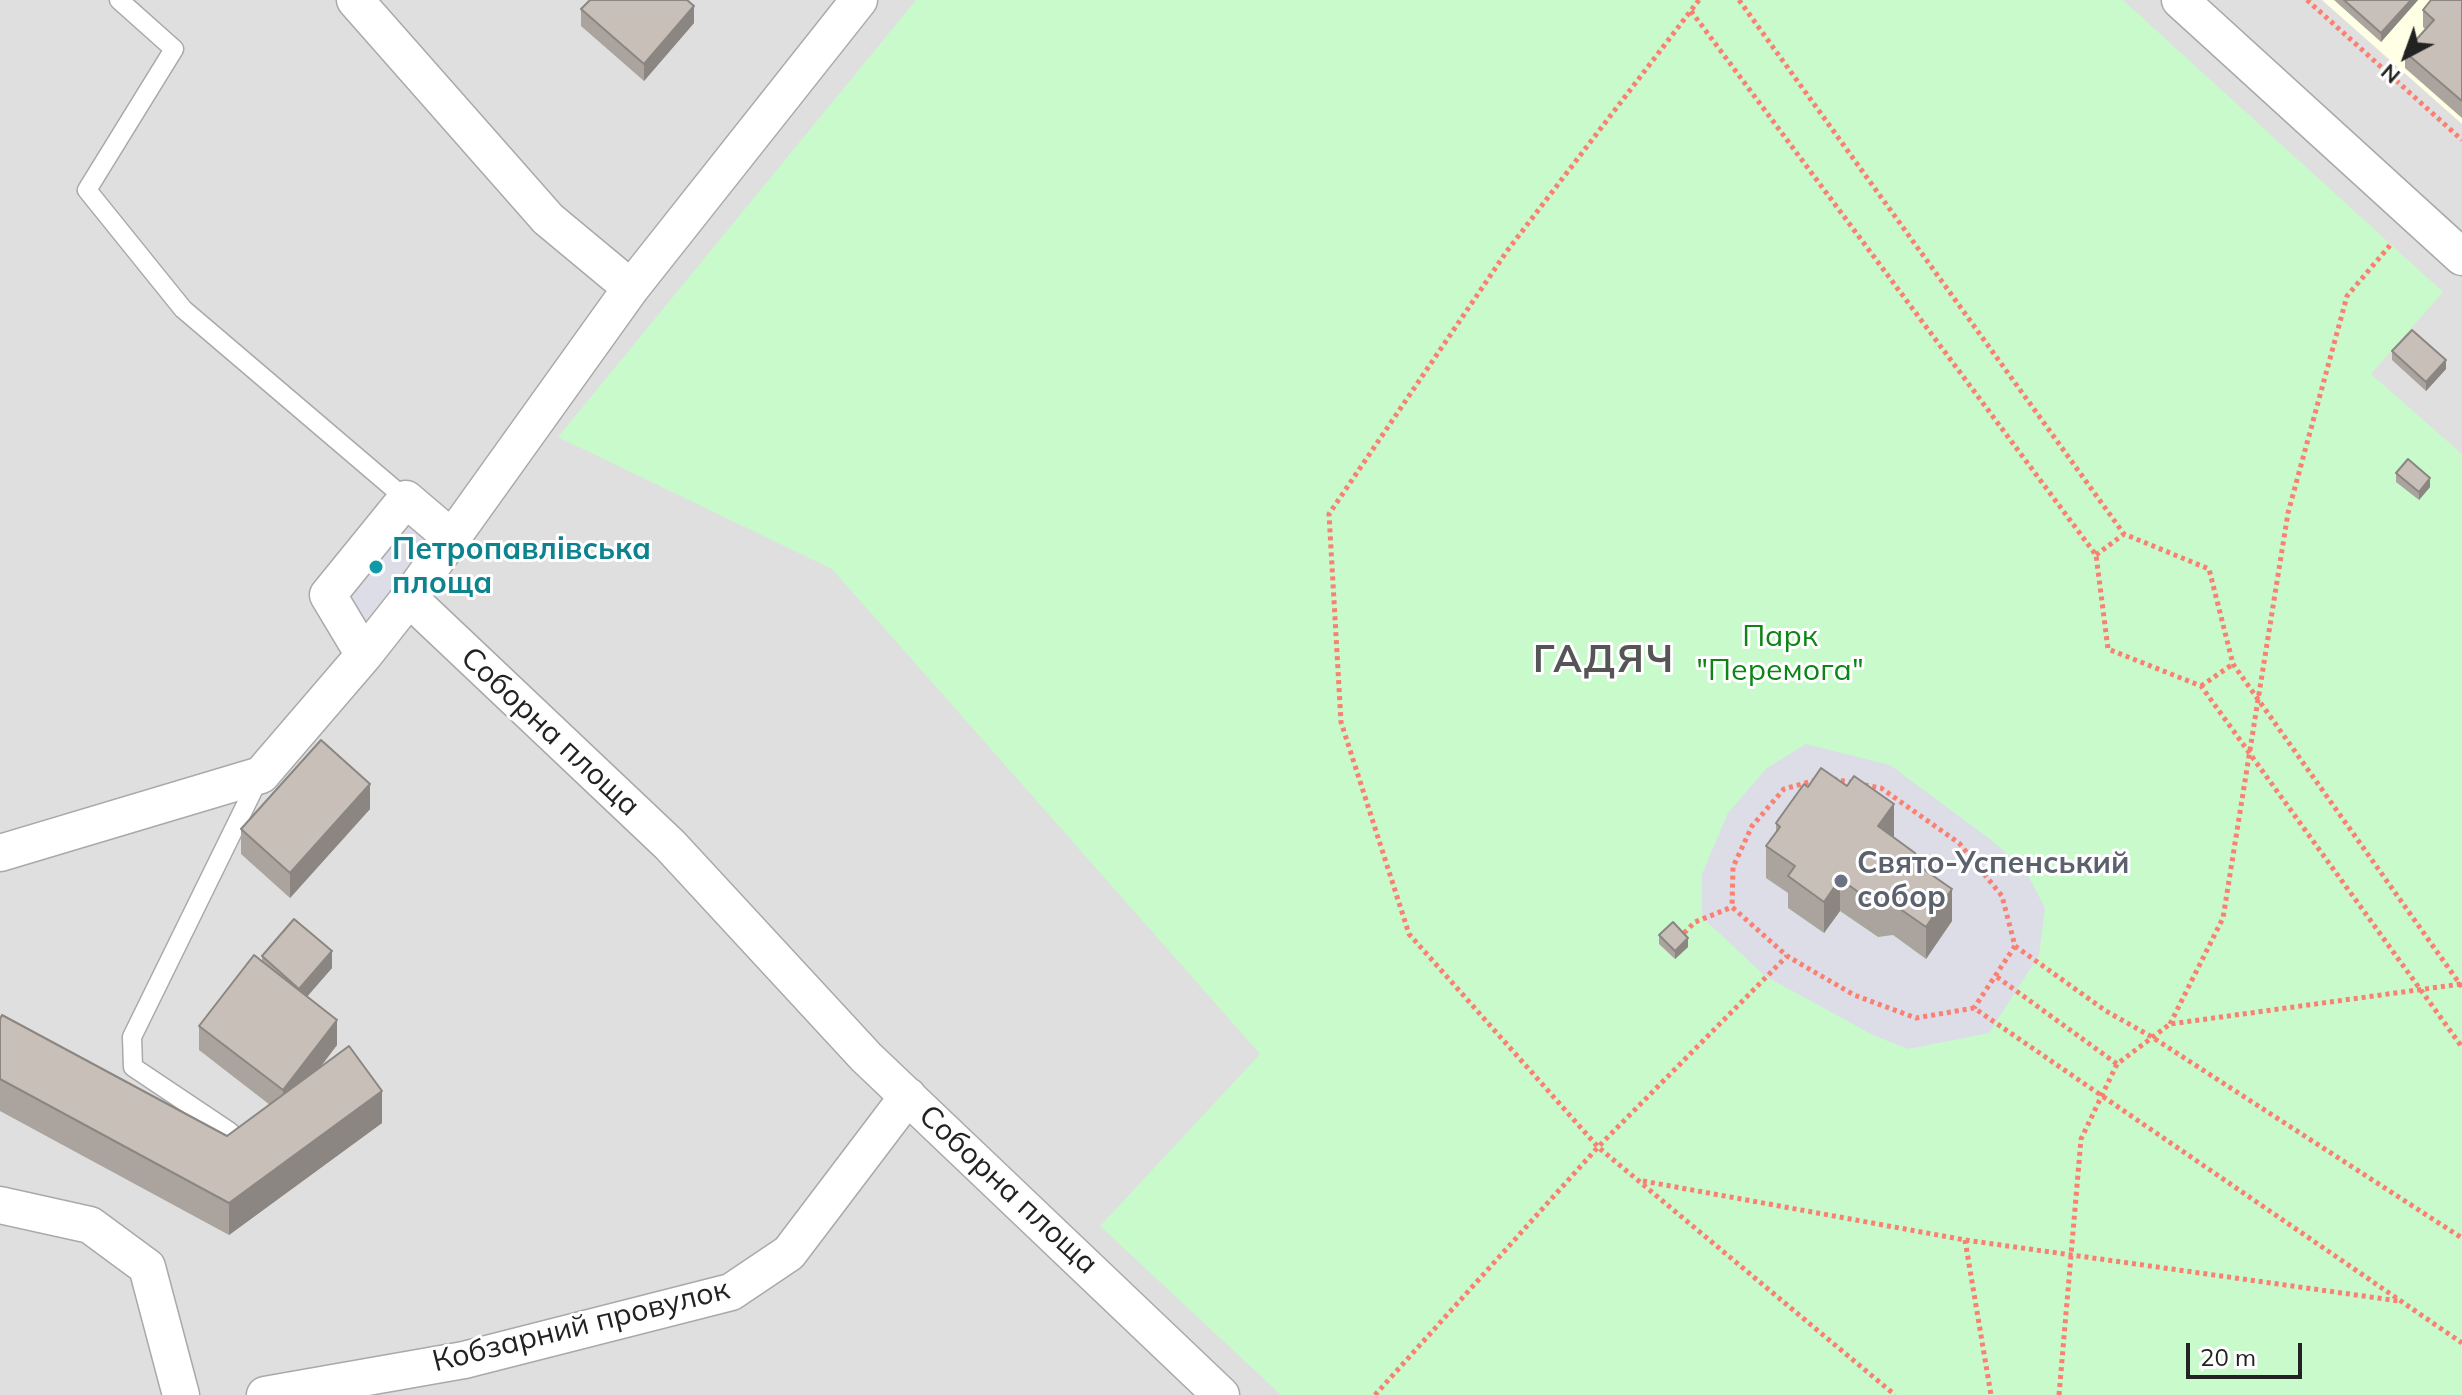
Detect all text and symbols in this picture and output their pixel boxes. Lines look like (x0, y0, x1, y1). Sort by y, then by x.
north arrow (2366, 16, 2446, 96)
text: N (2375, 58, 2406, 90)
place label: Петропавлівська площа (392, 532, 651, 602)
marker: Петропавлівська площа (367, 558, 385, 576)
park label: Парк "Перемога" (1696, 619, 1864, 690)
district label: ГАДЯЧ (1533, 638, 1675, 684)
street label: Соборна площа (453, 640, 647, 824)
place label: Свято-Успенський собор (1857, 846, 2129, 916)
marker: Свято-Успенський собор (1832, 872, 1850, 890)
street label: Соборна площа (911, 1098, 1105, 1282)
street label: Кобзарний провулок (429, 1272, 733, 1380)
scale bar (2190, 1327, 2306, 1377)
text: 20 m (2200, 1342, 2256, 1372)

